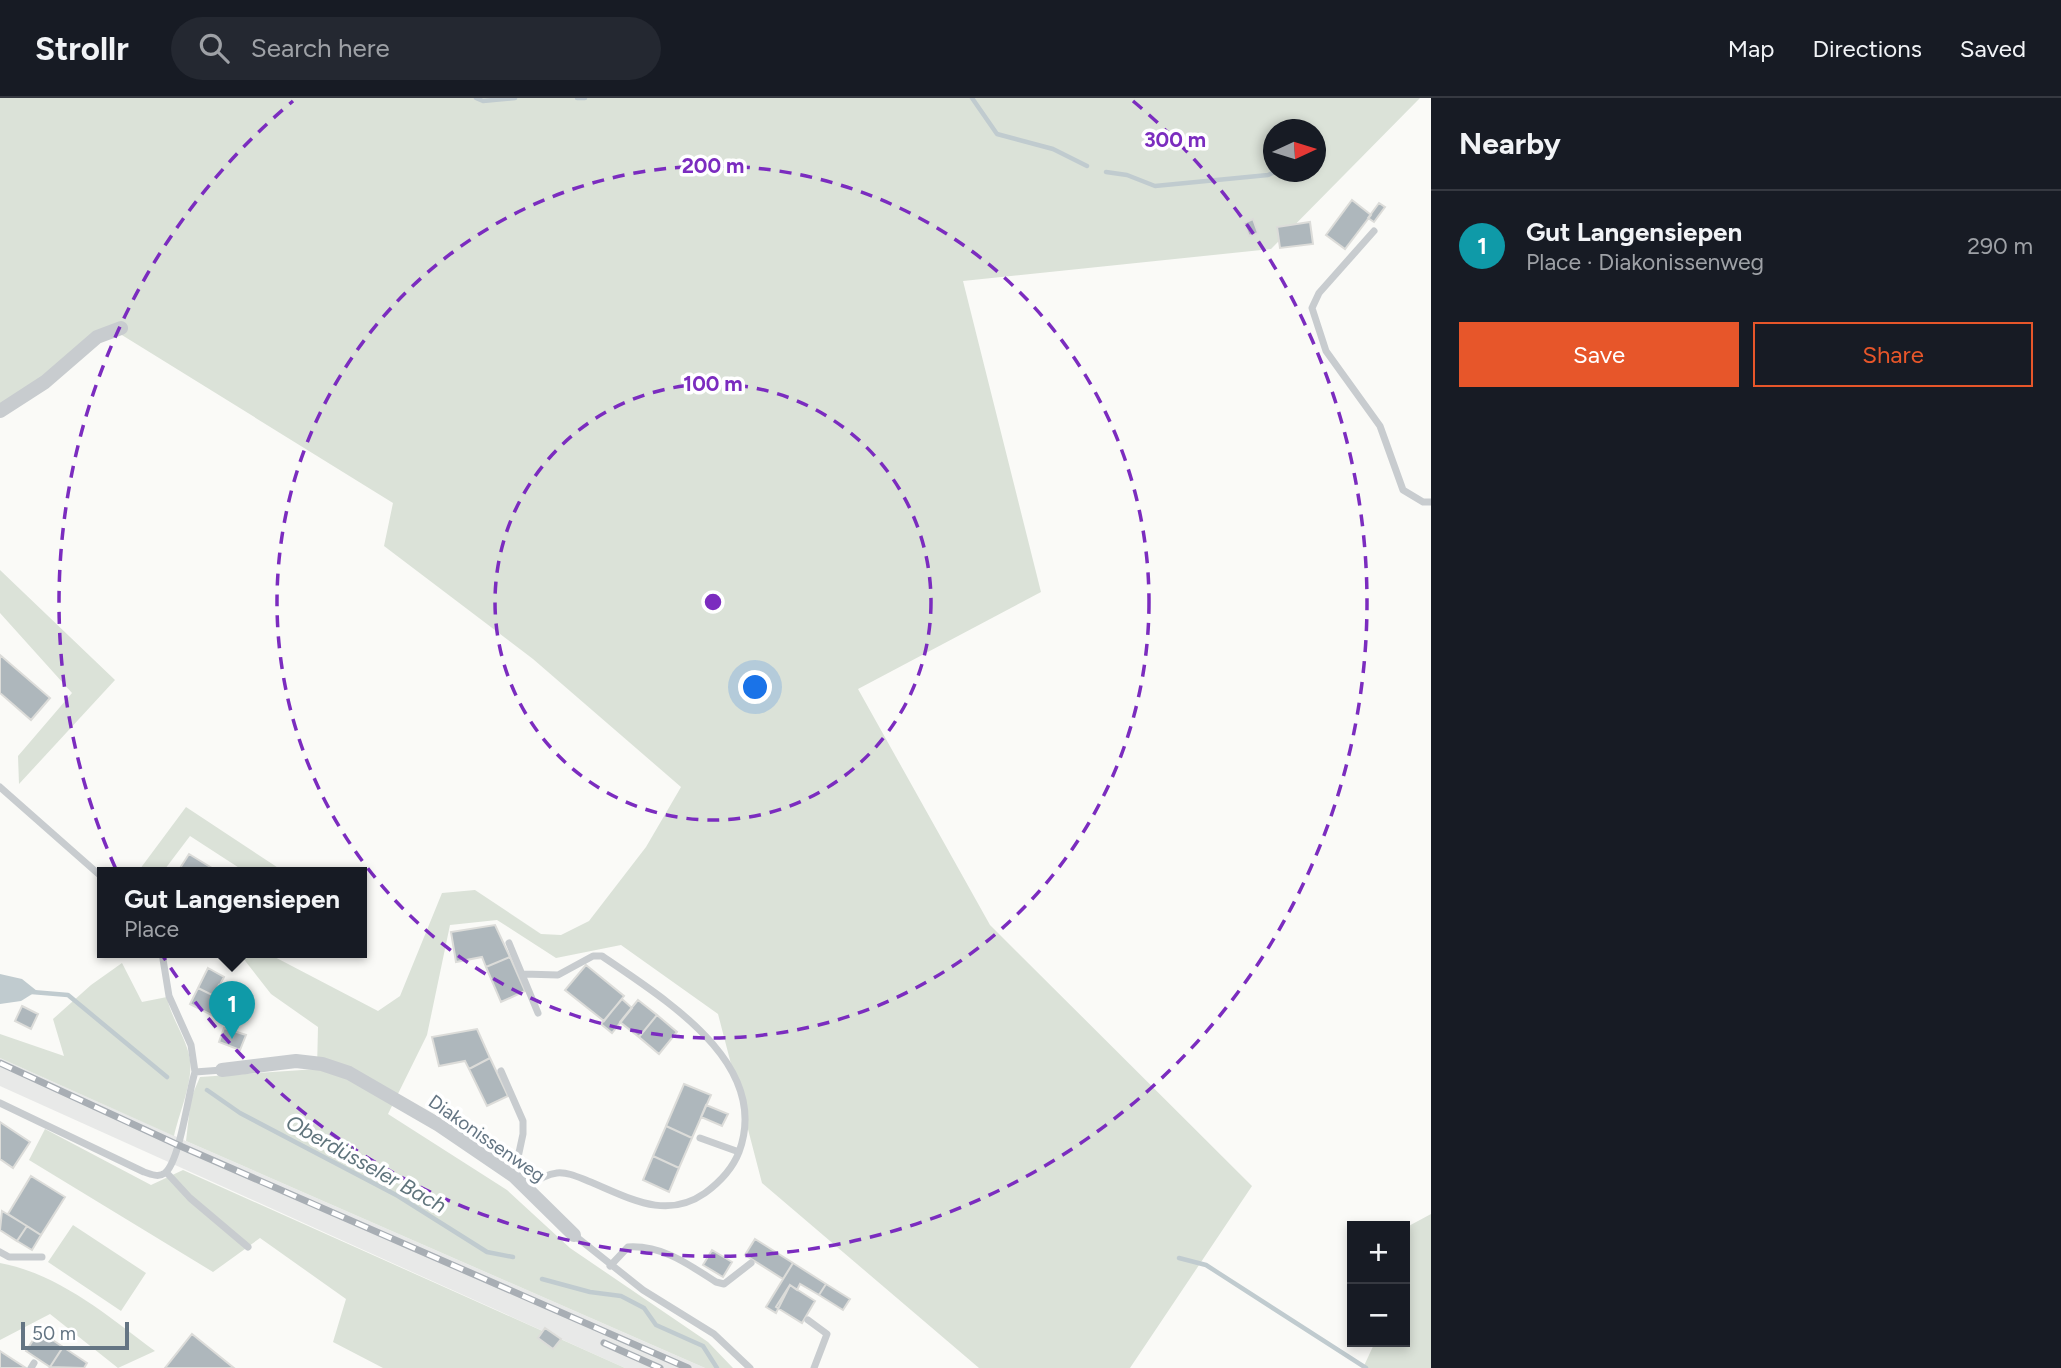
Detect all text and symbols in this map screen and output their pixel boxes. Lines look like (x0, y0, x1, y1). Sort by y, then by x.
search box (171, 17, 661, 80)
text: Strollr (35, 29, 129, 68)
icon: search (195, 29, 233, 67)
text: Search here (251, 32, 390, 64)
text: Map (1728, 34, 1774, 63)
text: Directions (1812, 34, 1922, 63)
text: Saved (1960, 34, 2026, 63)
north arrow (1263, 119, 1326, 182)
text: Nearby (1459, 125, 1561, 162)
text: 300 m (1144, 127, 1206, 152)
text: 200 m (682, 153, 744, 178)
text: Gut Langensiepen (1526, 216, 1742, 248)
text: 1 (1477, 232, 1487, 260)
text: 290 m (1967, 232, 2033, 260)
text: Place · Diakonissenweg (1526, 248, 1764, 276)
button: Save (1459, 322, 1739, 387)
button: Share (1753, 322, 2033, 387)
text: 100 m (683, 371, 743, 396)
centre of rings (701, 590, 725, 614)
your location (738, 670, 772, 704)
popup (97, 867, 367, 958)
text: Gut Langensiepen (124, 883, 340, 915)
text: Place (124, 915, 179, 943)
pin: 1 (209, 981, 255, 1039)
street label: Diakonissenweg (424, 1090, 549, 1187)
water label: Oberdüsseler Bach (282, 1109, 451, 1218)
map controls (1347, 1221, 1410, 1347)
button: + (1347, 1221, 1410, 1284)
button: − (1347, 1284, 1410, 1347)
scale bar (21, 1319, 130, 1351)
text: 50 m (32, 1322, 76, 1345)

